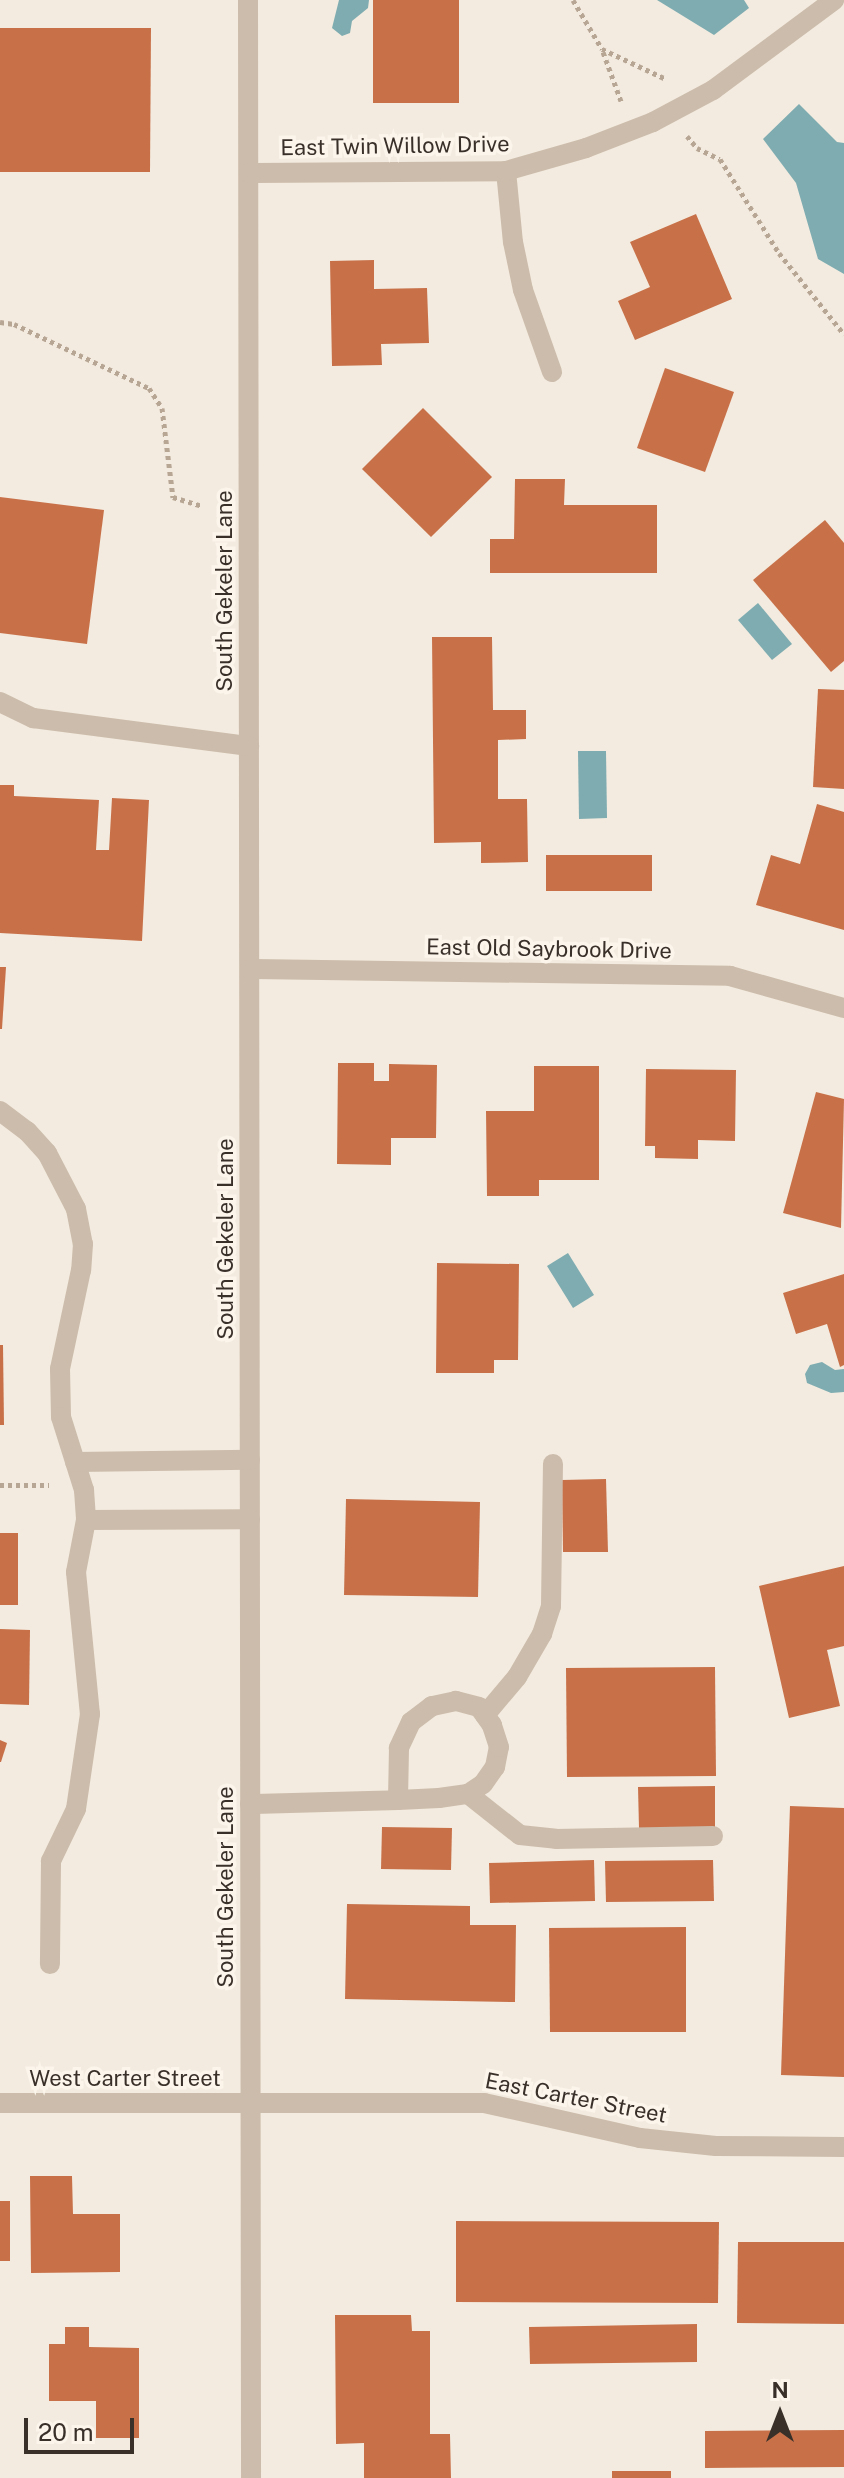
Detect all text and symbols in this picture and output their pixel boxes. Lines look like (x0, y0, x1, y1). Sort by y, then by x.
street label: East Twin Willow Drive (280, 131, 510, 161)
street label: South Gekeler Lane (212, 490, 238, 692)
street label: East Old Saybrook Drive (426, 934, 672, 964)
street label: South Gekeler Lane (213, 1138, 239, 1340)
street label: South Gekeler Lane (213, 1786, 239, 1988)
street label: West Carter Street (29, 2066, 221, 2092)
street label: East Carter Street (483, 2067, 669, 2129)
north arrow (740, 2374, 820, 2454)
text: N (771, 2377, 789, 2403)
scale bar (28, 2402, 138, 2452)
text: 20 m (38, 2418, 94, 2446)

